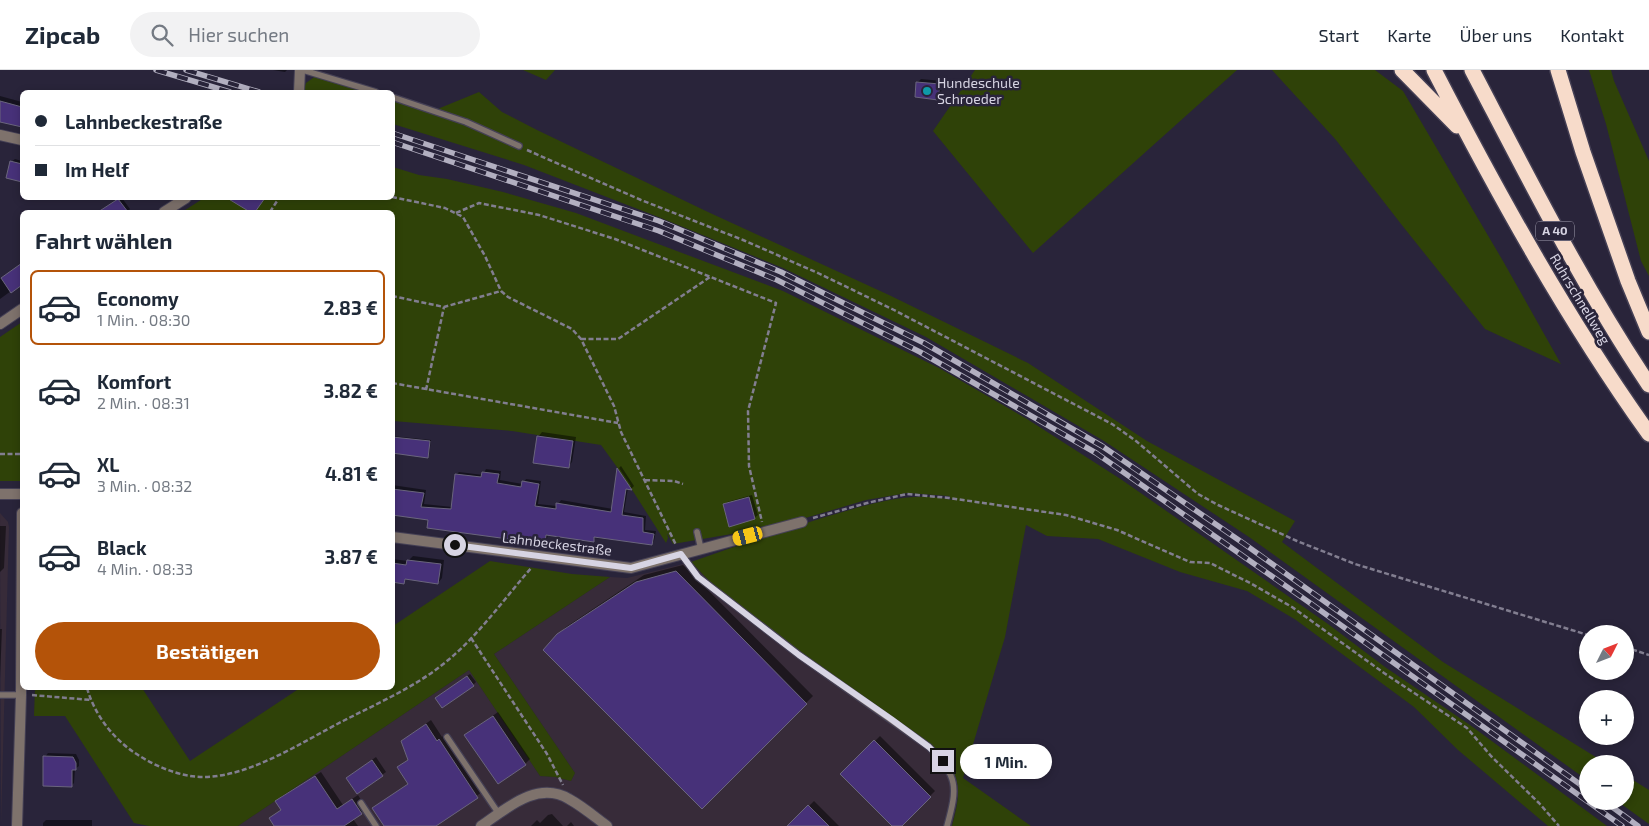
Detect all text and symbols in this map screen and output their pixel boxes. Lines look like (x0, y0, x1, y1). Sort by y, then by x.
search box (130, 12, 480, 57)
text: Zipcab (25, 20, 100, 49)
icon: search (148, 21, 176, 49)
text: Hier suchen (188, 23, 289, 46)
text: Start (1318, 24, 1359, 46)
text: Karte (1387, 24, 1432, 46)
text: Über uns (1460, 24, 1532, 46)
text: Kontakt (1560, 24, 1624, 46)
place label: Hundeschule Schroeder (937, 74, 1020, 107)
marker: Hundeschule Schroeder (921, 85, 933, 97)
text: Lahnbeckestraße (65, 110, 222, 133)
text: Im Helf (65, 158, 129, 181)
road number: A 40 (1536, 222, 1574, 240)
text: Fahrt wählen (35, 227, 173, 253)
street label: Ruhrschnellweg (1547, 250, 1614, 347)
icon: car (37, 285, 82, 330)
text: Economy (97, 287, 179, 310)
text: 2.83 € (323, 296, 378, 319)
text: 1 Min. · 08:30 (97, 310, 191, 329)
icon: car (37, 368, 82, 413)
text: Komfort (97, 370, 171, 393)
text: 3.82 € (323, 379, 378, 402)
text: 2 Min. · 08:31 (97, 393, 190, 412)
icon: car (37, 451, 82, 496)
text: XL (97, 453, 119, 476)
text: 4.81 € (325, 462, 378, 485)
text: 3 Min. · 08:32 (97, 476, 192, 495)
car (731, 525, 764, 547)
street label: Lahnbeckestraße (501, 528, 613, 559)
icon: car (37, 534, 82, 579)
route start (444, 534, 466, 556)
text: Black (97, 536, 147, 559)
text: 3.87 € (324, 545, 378, 568)
text: 4 Min. · 08:33 (97, 559, 193, 578)
button: Bestätigen (35, 622, 380, 680)
north arrow (1579, 625, 1634, 680)
map controls (1579, 625, 1634, 810)
button: + (1579, 690, 1634, 745)
callout: 1 Min. (960, 744, 1053, 778)
route end (932, 750, 954, 772)
text: 1 Min. (985, 752, 1027, 771)
button: − (1579, 755, 1634, 810)

